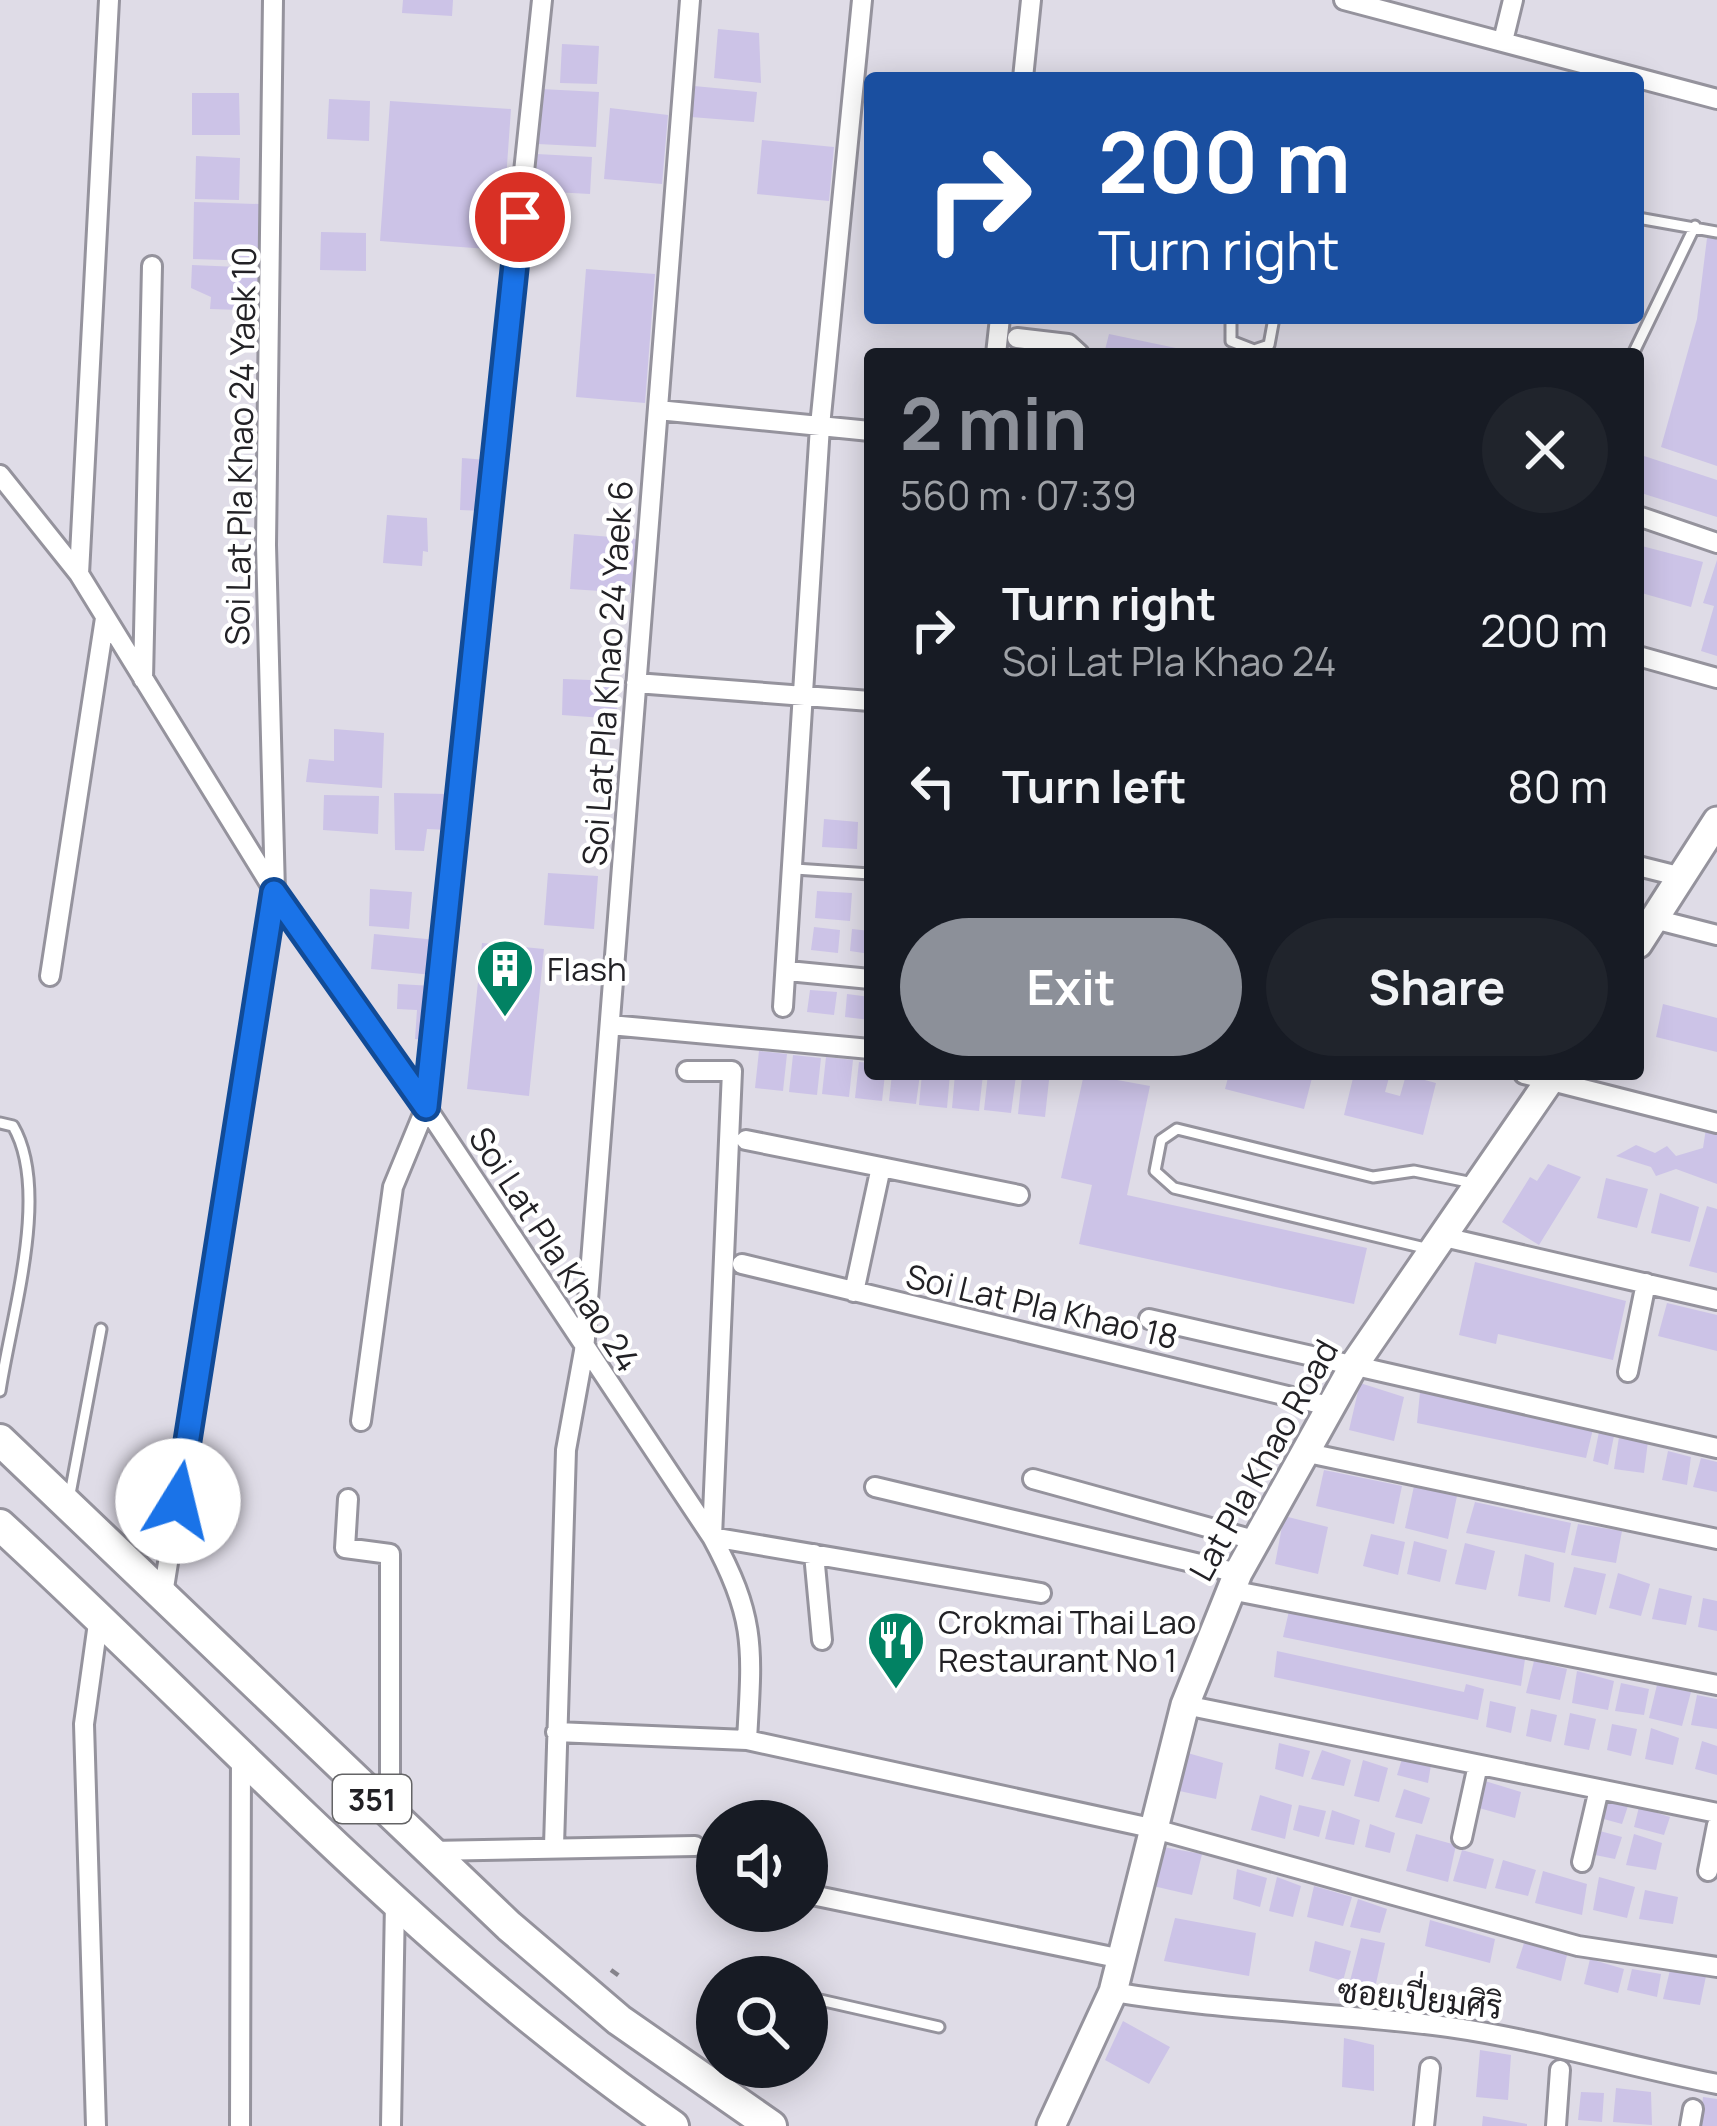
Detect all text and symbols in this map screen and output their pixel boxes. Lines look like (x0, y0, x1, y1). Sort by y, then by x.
text: 200 m (1098, 103, 1351, 218)
icon: right (900, 120, 1056, 276)
pin (469, 166, 571, 268)
icon: arrive (487, 184, 553, 250)
text: Turn right (1098, 212, 1340, 286)
street label: Soi Lat Pla Khao 24 Yaek 10 (214, 246, 266, 646)
text: 2 min (900, 373, 1087, 472)
button: close (1482, 387, 1608, 513)
text: 560 m · 07:39 (900, 468, 1137, 522)
street label: Soi Lat Pla Khao 24 Yaek 6 (571, 479, 643, 867)
text: Turn right (1002, 572, 1216, 634)
icon: right (900, 597, 966, 663)
text: 200 m (1480, 599, 1608, 661)
text: Soi Lat Pla Khao 24 (1002, 634, 1336, 688)
icon: left (900, 753, 966, 819)
text: Turn left (1002, 755, 1187, 817)
text: 80 m (1507, 755, 1608, 817)
button: Exit (900, 918, 1242, 1056)
button: Share (1266, 918, 1608, 1056)
building icon: Flash (474, 937, 536, 1019)
place label: Flash (547, 946, 627, 991)
street label: Soi Lat Pla Khao 24 (459, 1118, 651, 1380)
street label: Soi Lat Pla Khao 18 (902, 1253, 1182, 1359)
street label: Lat Pla Khao Road (1178, 1331, 1348, 1589)
position arrow (115, 1438, 241, 1564)
place label: Crokmai Thai Lao Restaurant No 1 (938, 1599, 1196, 1682)
restaurant icon: Crokmai Thai Lao Restaurant No 1 (865, 1609, 927, 1691)
road number: 351 (333, 1775, 411, 1823)
map controls (696, 1800, 828, 2088)
button: sound (696, 1800, 828, 1932)
button: search (696, 1956, 828, 2088)
street label: ซอยเปี่ยมศิริ (1335, 1961, 1505, 2029)

